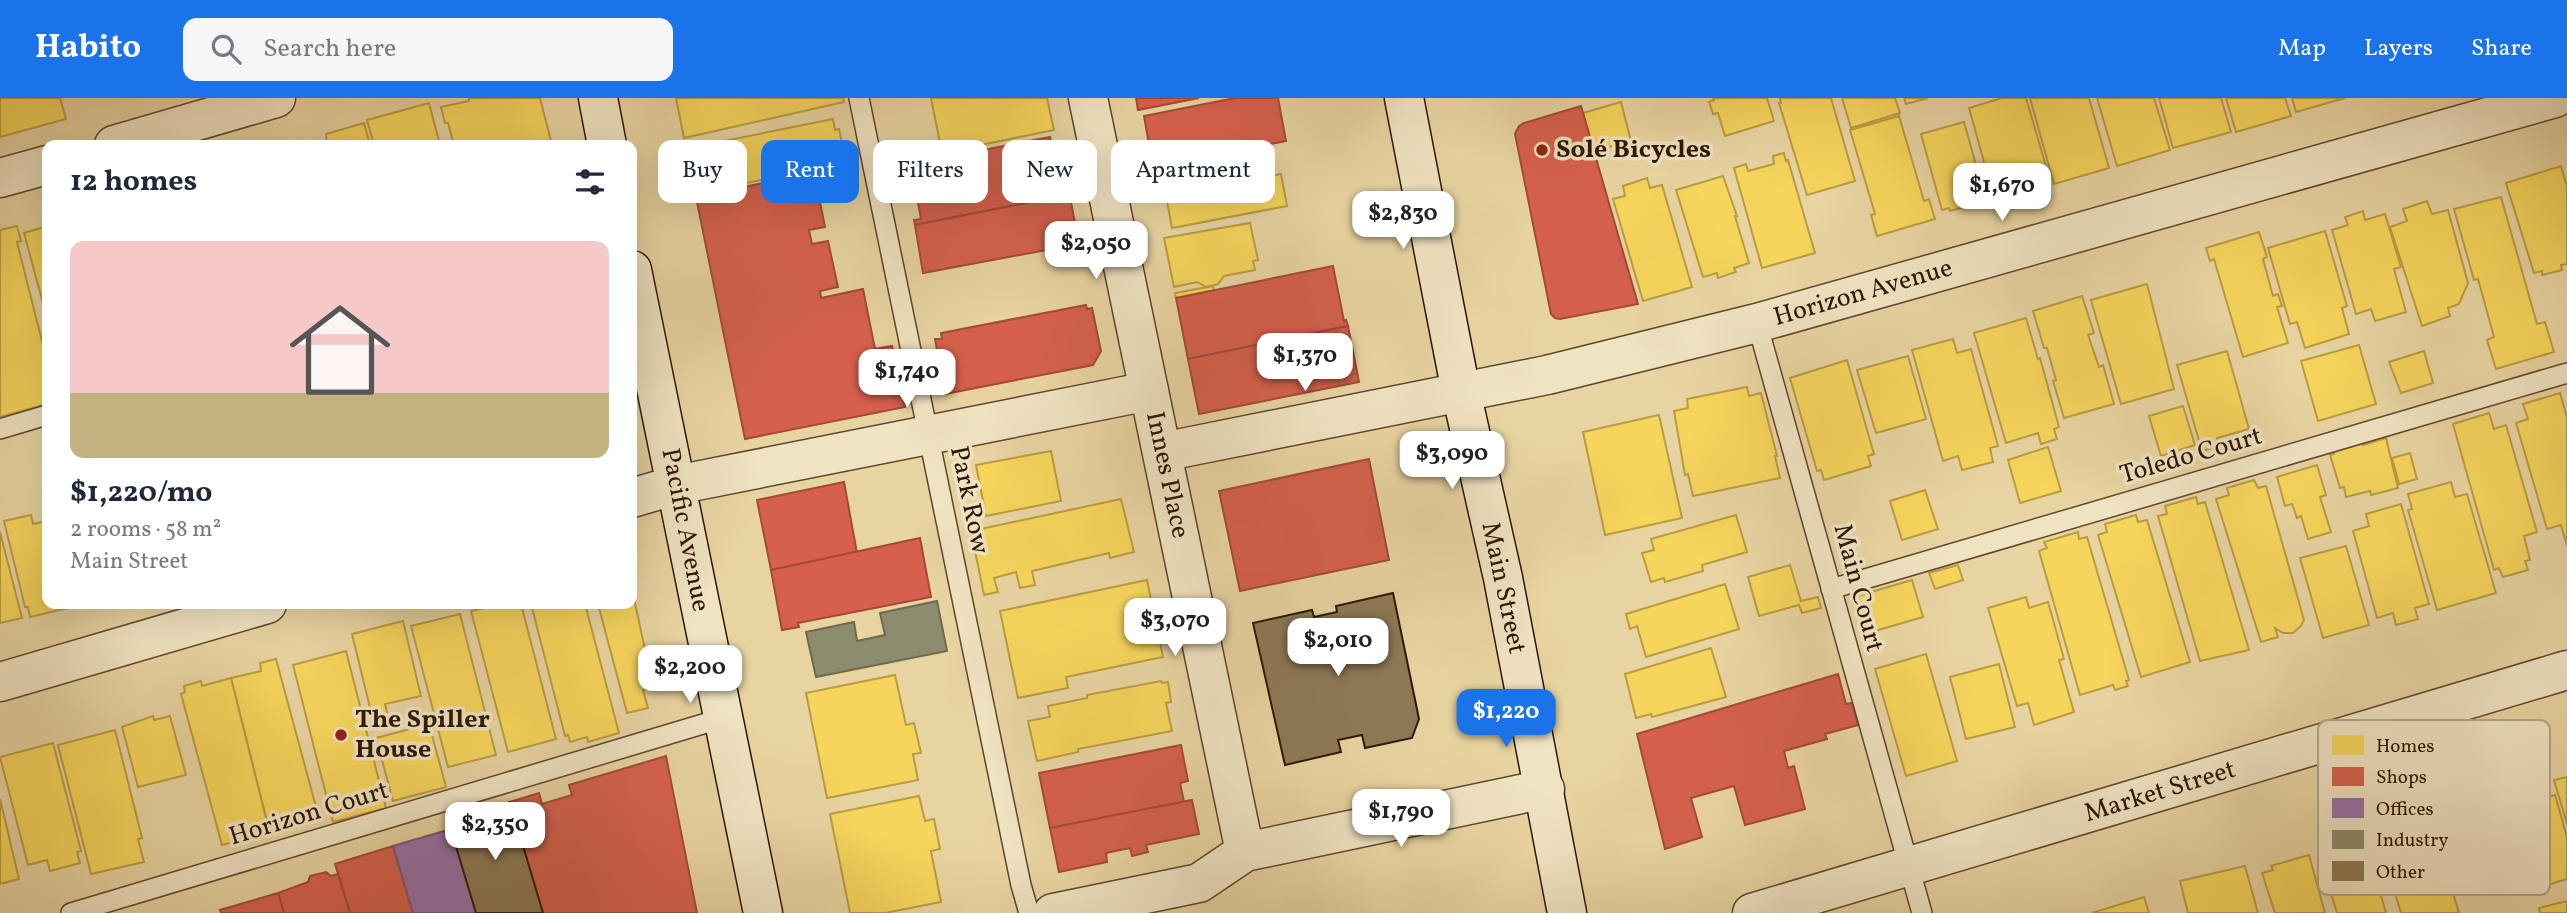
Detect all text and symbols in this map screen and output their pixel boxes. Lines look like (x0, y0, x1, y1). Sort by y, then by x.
search box (183, 18, 673, 81)
text: Habito (35, 26, 141, 72)
icon: search (207, 30, 245, 68)
text: Search here (263, 31, 396, 67)
text: Map (2278, 32, 2326, 66)
text: Layers (2364, 32, 2433, 66)
text: Share (2471, 32, 2532, 66)
place label: Solé Bicycles (1556, 132, 1711, 168)
chip: Buy (658, 140, 747, 203)
chip: Rent (761, 140, 859, 203)
chip: Filters (873, 140, 988, 203)
chip: New (1002, 140, 1097, 203)
chip: Apartment (1111, 140, 1275, 203)
marker: Solé Bicycles (1534, 142, 1550, 158)
text: 12 homes (70, 161, 197, 203)
icon: filters (571, 163, 609, 201)
pin: $1,670 (1945, 164, 2059, 223)
text: $1,670 (1969, 170, 2035, 202)
pin: $2,830 (1346, 192, 1460, 251)
text: $2,830 (1368, 198, 1438, 230)
pin: $2,050 (1039, 222, 1153, 281)
text: $2,050 (1061, 228, 1131, 260)
street label: Horizon Avenue (1769, 250, 1957, 336)
icon: home (277, 287, 403, 413)
pin: $1,370 (1248, 334, 1362, 393)
text: $1,370 (1273, 340, 1337, 372)
pin: $1,740 (850, 350, 964, 409)
text: $1,740 (875, 356, 939, 388)
street label: Innes Place (1136, 408, 1198, 542)
street label: Toledo Court (2116, 419, 2266, 493)
pin: $3,090 (1395, 432, 1509, 491)
text: $3,090 (1416, 438, 1488, 470)
street label: Park Row (940, 443, 998, 557)
street label: Pacific Avenue (652, 445, 718, 615)
text: $1,220/mo (70, 472, 212, 514)
text: 2 rooms · 58 m² (70, 514, 221, 546)
street label: Main Street (1471, 519, 1535, 657)
street label: Main Court (1824, 520, 1892, 656)
text: Main Street (70, 546, 188, 578)
pin: $3,070 (1118, 598, 1232, 658)
text: $3,070 (1140, 605, 1210, 637)
pin: $2,010 (1281, 618, 1395, 678)
text: $2,010 (1303, 625, 1373, 657)
pin: $2,200 (633, 646, 747, 705)
text: $2,200 (654, 652, 726, 684)
pin: $1,220 (1449, 690, 1563, 749)
text: $1,220 (1473, 696, 1539, 728)
place label: The Spiller House (355, 702, 490, 768)
legend (2318, 720, 2550, 895)
marker: The Spiller House (333, 727, 349, 743)
text: Homes (2376, 734, 2434, 760)
street label: Market Street (2080, 752, 2240, 832)
text: Shops (2376, 765, 2427, 791)
street label: Horizon Court (225, 773, 393, 855)
pin: $1,790 (1344, 790, 1458, 849)
text: $1,790 (1368, 796, 1434, 828)
text: Offices (2376, 797, 2434, 823)
pin: $2,350 (438, 802, 552, 862)
text: $2,350 (461, 809, 529, 841)
text: Industry (2376, 828, 2449, 854)
text: Other (2376, 860, 2425, 886)

